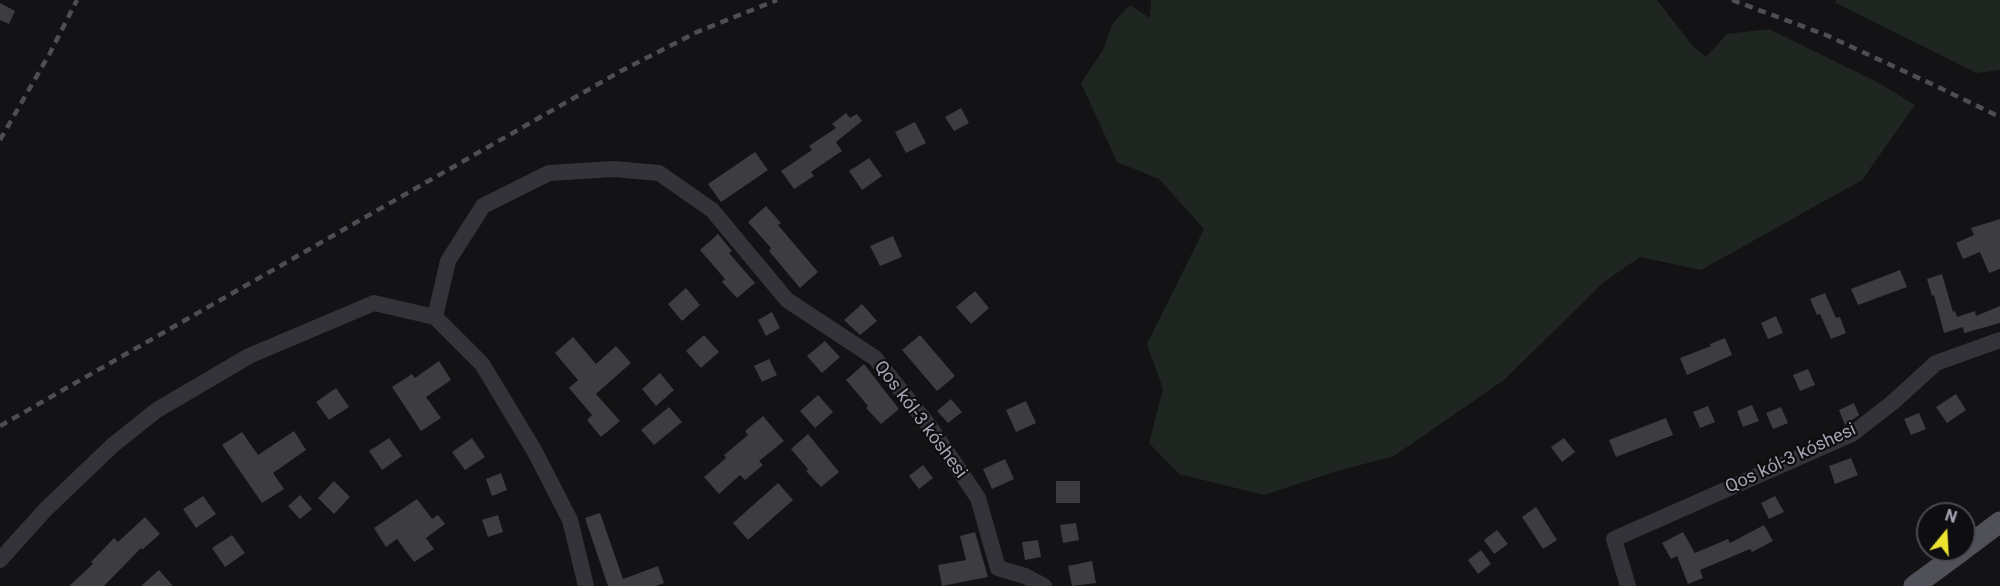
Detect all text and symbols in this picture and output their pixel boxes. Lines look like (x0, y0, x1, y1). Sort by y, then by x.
street label: Qos kól-3 kóshesi (869, 357, 971, 483)
street label: Qos kól-3 kóshesi (1722, 419, 1860, 499)
north arrow (1916, 502, 1976, 562)
text: N (1943, 506, 1959, 527)

